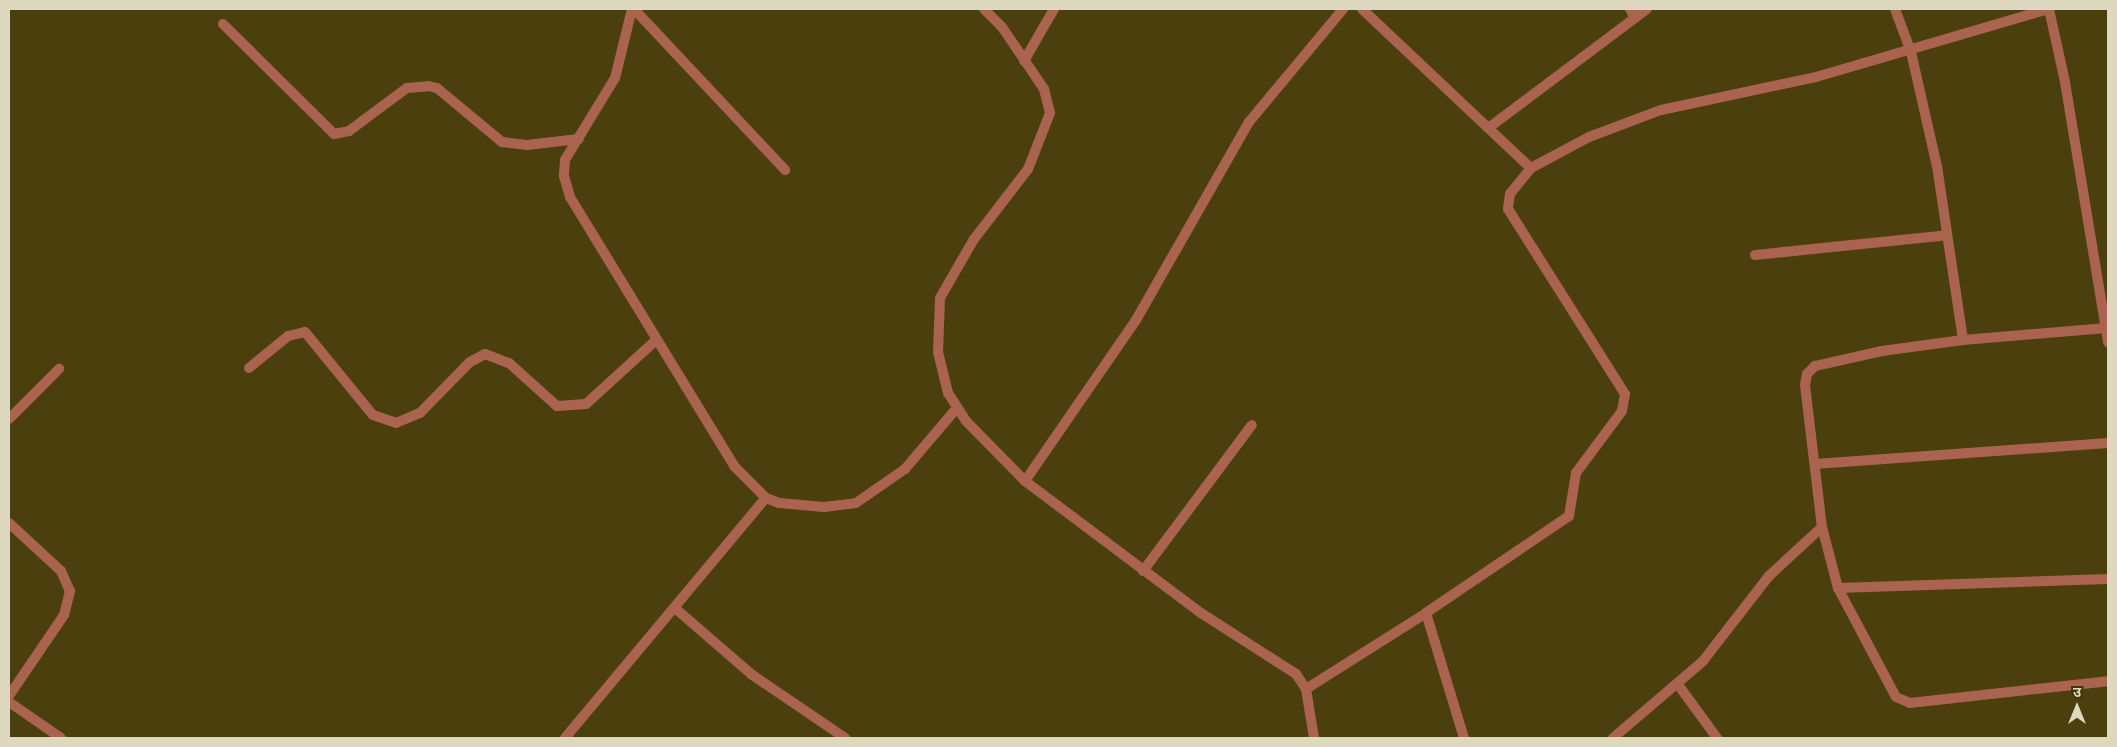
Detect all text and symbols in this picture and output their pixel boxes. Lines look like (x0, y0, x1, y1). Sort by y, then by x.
north arrow (2052, 682, 2102, 732)
text: उ (2073, 683, 2081, 700)

